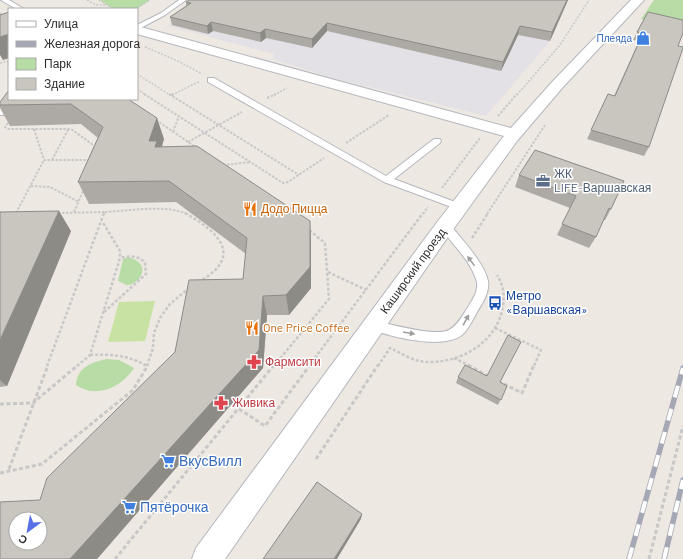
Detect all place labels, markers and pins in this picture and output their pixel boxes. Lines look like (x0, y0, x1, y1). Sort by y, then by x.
shop icon: Плеяда (635, 30, 651, 46)
place label: Плеяда (597, 32, 632, 44)
place label: ЖК LIFE-Варшавская (554, 166, 651, 195)
office icon: ЖК LIFE-Варшавская (535, 173, 551, 189)
restaurant icon: Додо Пицца (242, 201, 258, 217)
place label: Додо Пицца (261, 201, 328, 216)
place label: Метро «Варшавская» (506, 288, 588, 317)
bus stop icon: Метро «Варшавская» (487, 295, 503, 311)
restaurant icon: One Price Coffee (244, 320, 260, 336)
place label: One Price Coffee (263, 320, 350, 334)
pharmacy icon: Фармсити (246, 354, 262, 370)
place label: Фармсити (265, 354, 321, 369)
pharmacy icon: Живика (213, 395, 229, 411)
place label: Живика (232, 395, 275, 409)
place label: ВкусВилл (179, 452, 242, 469)
supermarket icon: ВкусВилл (160, 453, 176, 469)
place label: Пятёрочка (140, 498, 209, 515)
supermarket icon: Пятёрочка (121, 499, 137, 515)

